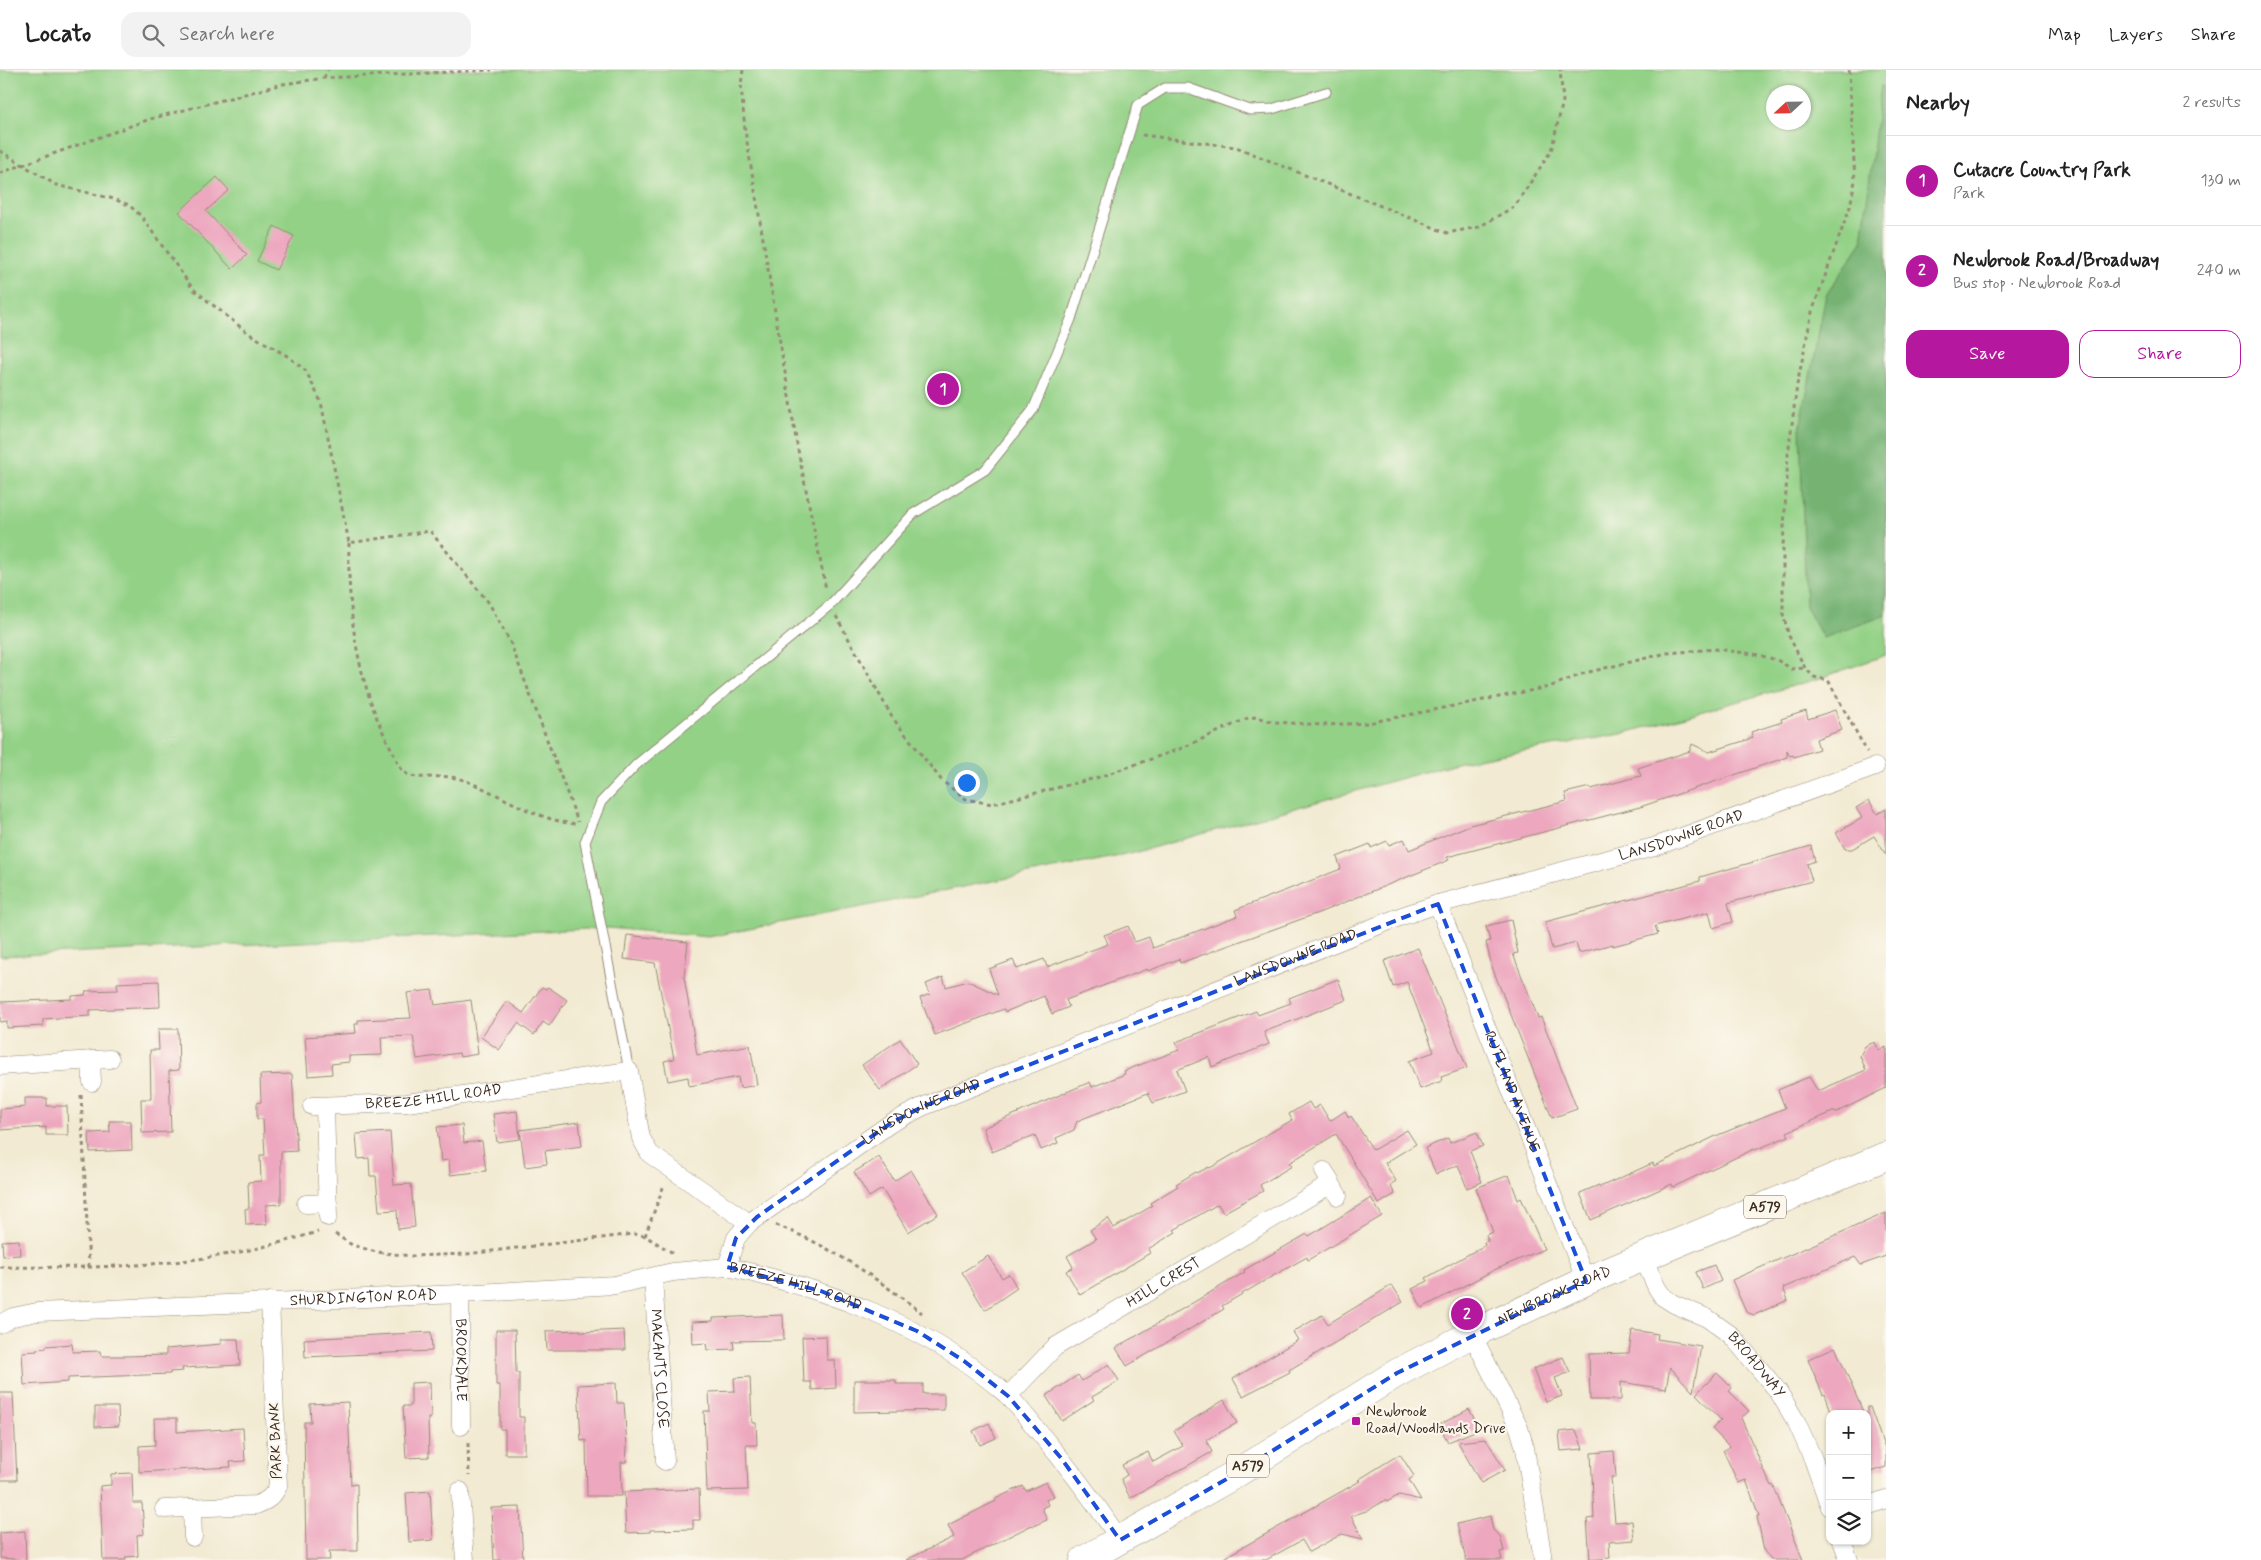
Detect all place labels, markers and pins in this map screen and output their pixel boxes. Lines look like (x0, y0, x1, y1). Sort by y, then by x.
pin: 1 (927, 370, 959, 408)
pin: 2 (1451, 1295, 1483, 1333)
place label: Newbrook Road/Woodlands Drive (1366, 1402, 1506, 1439)
marker: Newbrook Road/Woodlands Drive (1350, 1415, 1362, 1427)

